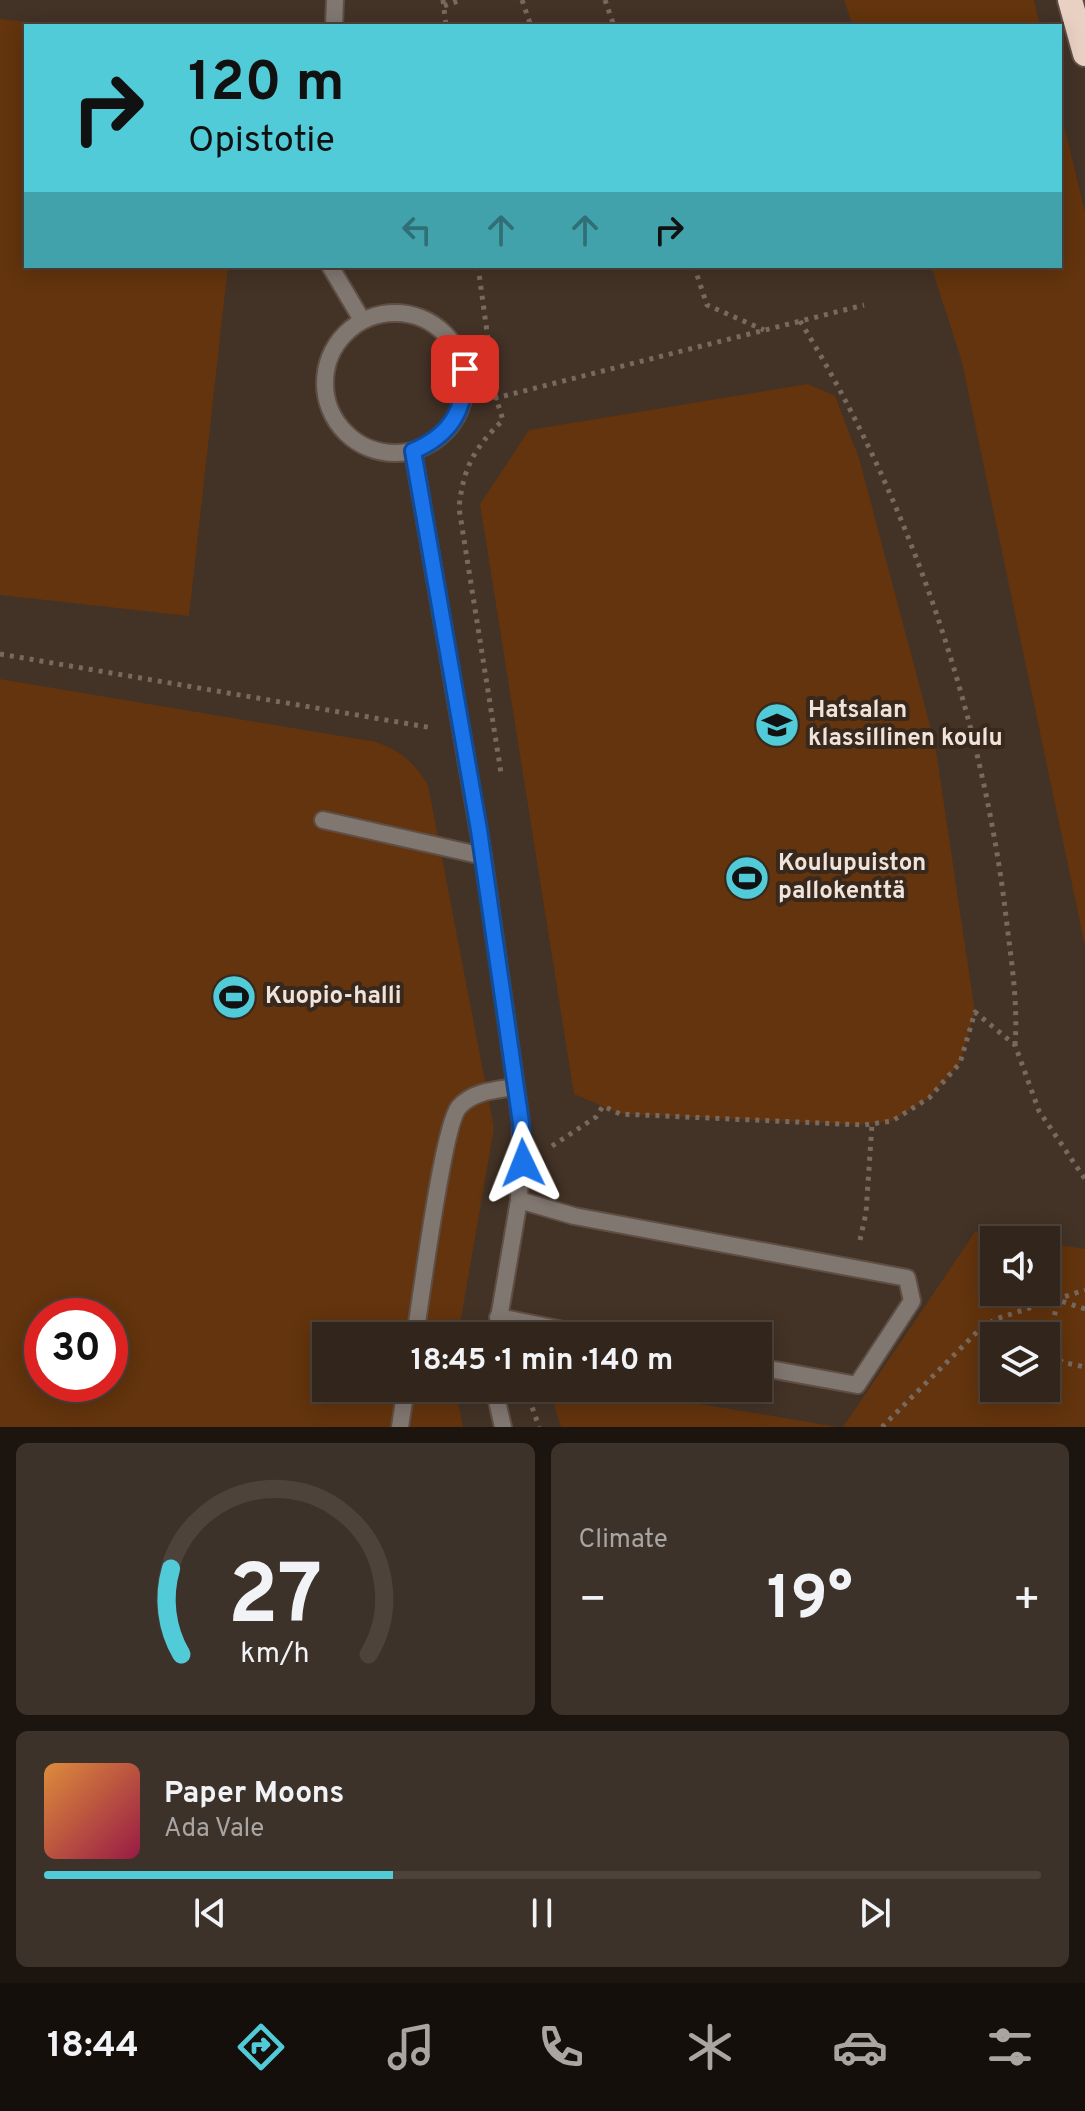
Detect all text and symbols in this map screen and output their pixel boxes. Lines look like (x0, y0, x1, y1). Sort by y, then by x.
text: 120 m (188, 50, 345, 120)
icon: right (56, 56, 160, 160)
text: Opistotie (188, 119, 335, 165)
icon: left (395, 208, 439, 252)
icon: ahead (479, 208, 523, 252)
icon: ahead (563, 208, 607, 252)
icon: right (647, 208, 691, 252)
pin (431, 335, 499, 403)
icon: arrive (443, 347, 487, 391)
place label: Hatsalan klassillinen koulu (808, 696, 1003, 754)
school or university icon: Hatsalan klassillinen koulu (753, 701, 801, 749)
place label: Koulupuiston pallokenttä (778, 849, 926, 907)
sports icon: Koulupuiston pallokenttä (723, 854, 771, 902)
sports icon: Kuopio-halli (210, 973, 258, 1021)
place label: Kuopio-halli (265, 982, 402, 1012)
position arrow (481, 1121, 565, 1205)
map controls (980, 1226, 1060, 1402)
button: sound (980, 1226, 1060, 1306)
speed limit sign: 30 (24, 1298, 128, 1402)
button: layers (980, 1322, 1060, 1402)
text: 18:45 · 1 min · 140 m (411, 1343, 673, 1380)
text: Climate (579, 1524, 668, 1557)
text: 27 (228, 1548, 323, 1653)
text: 19° (767, 1564, 853, 1640)
text: − (579, 1574, 607, 1630)
text: + (1013, 1574, 1041, 1630)
text: km/h (241, 1637, 310, 1673)
text: Paper Moons (164, 1776, 344, 1813)
text: Ada Vale (164, 1813, 264, 1846)
icon: previous (188, 1891, 232, 1935)
icon: pause (520, 1891, 564, 1935)
icon: next (853, 1891, 897, 1935)
icon: directions (233, 2019, 289, 2075)
icon: music (383, 2019, 439, 2075)
icon: phone (533, 2019, 589, 2075)
icon: climate (682, 2019, 738, 2075)
icon: car (832, 2019, 888, 2075)
icon: filters (982, 2019, 1038, 2075)
text: 18:44 (47, 2024, 139, 2070)

